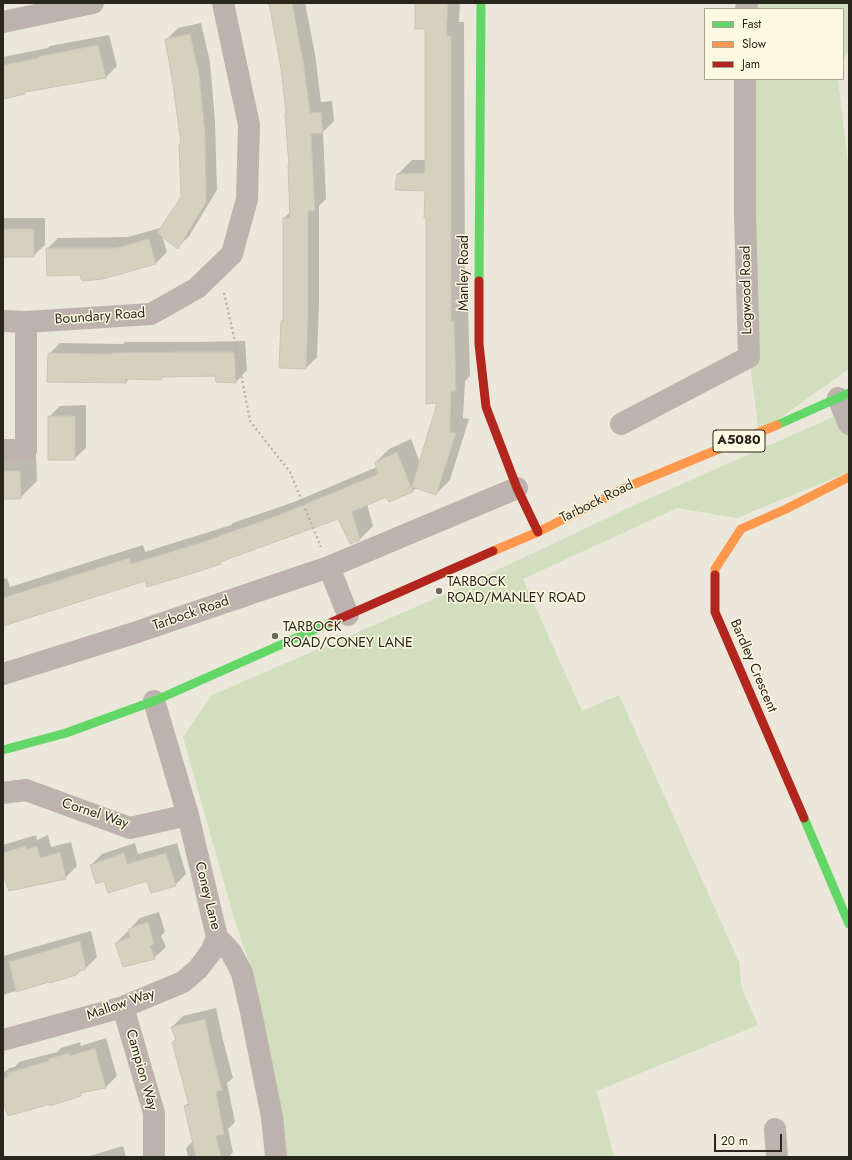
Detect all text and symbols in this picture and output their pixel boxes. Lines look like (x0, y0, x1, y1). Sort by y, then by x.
legend (704, 8, 844, 80)
text: Fast (742, 15, 761, 33)
text: Slow (742, 35, 766, 53)
text: Jam (742, 55, 760, 73)
street label: Manley Road (457, 235, 473, 311)
street label: Logwood Road (738, 245, 756, 335)
street label: Boundary Road (54, 305, 146, 329)
road number: A5080 (713, 430, 765, 452)
street label: Tarbock Road (558, 477, 636, 527)
place label: TARBOCK ROAD/MANLEY ROAD (447, 575, 586, 608)
marker: TARBOCK ROAD/MANLEY ROAD (434, 586, 444, 596)
street label: Tarbock Road (151, 593, 231, 635)
street label: Bardley Crescent (726, 617, 780, 715)
place label: TARBOCK ROAD/CONEY LANE (283, 620, 413, 652)
marker: TARBOCK ROAD/CONEY LANE (270, 631, 280, 641)
street label: Cornel Way (59, 795, 131, 833)
street label: Coney Lane (190, 860, 224, 932)
street label: Mallow Way (85, 986, 157, 1024)
street label: Campion Way (121, 1028, 161, 1112)
scale bar (716, 1126, 784, 1152)
text: 20 m (721, 1132, 748, 1150)

